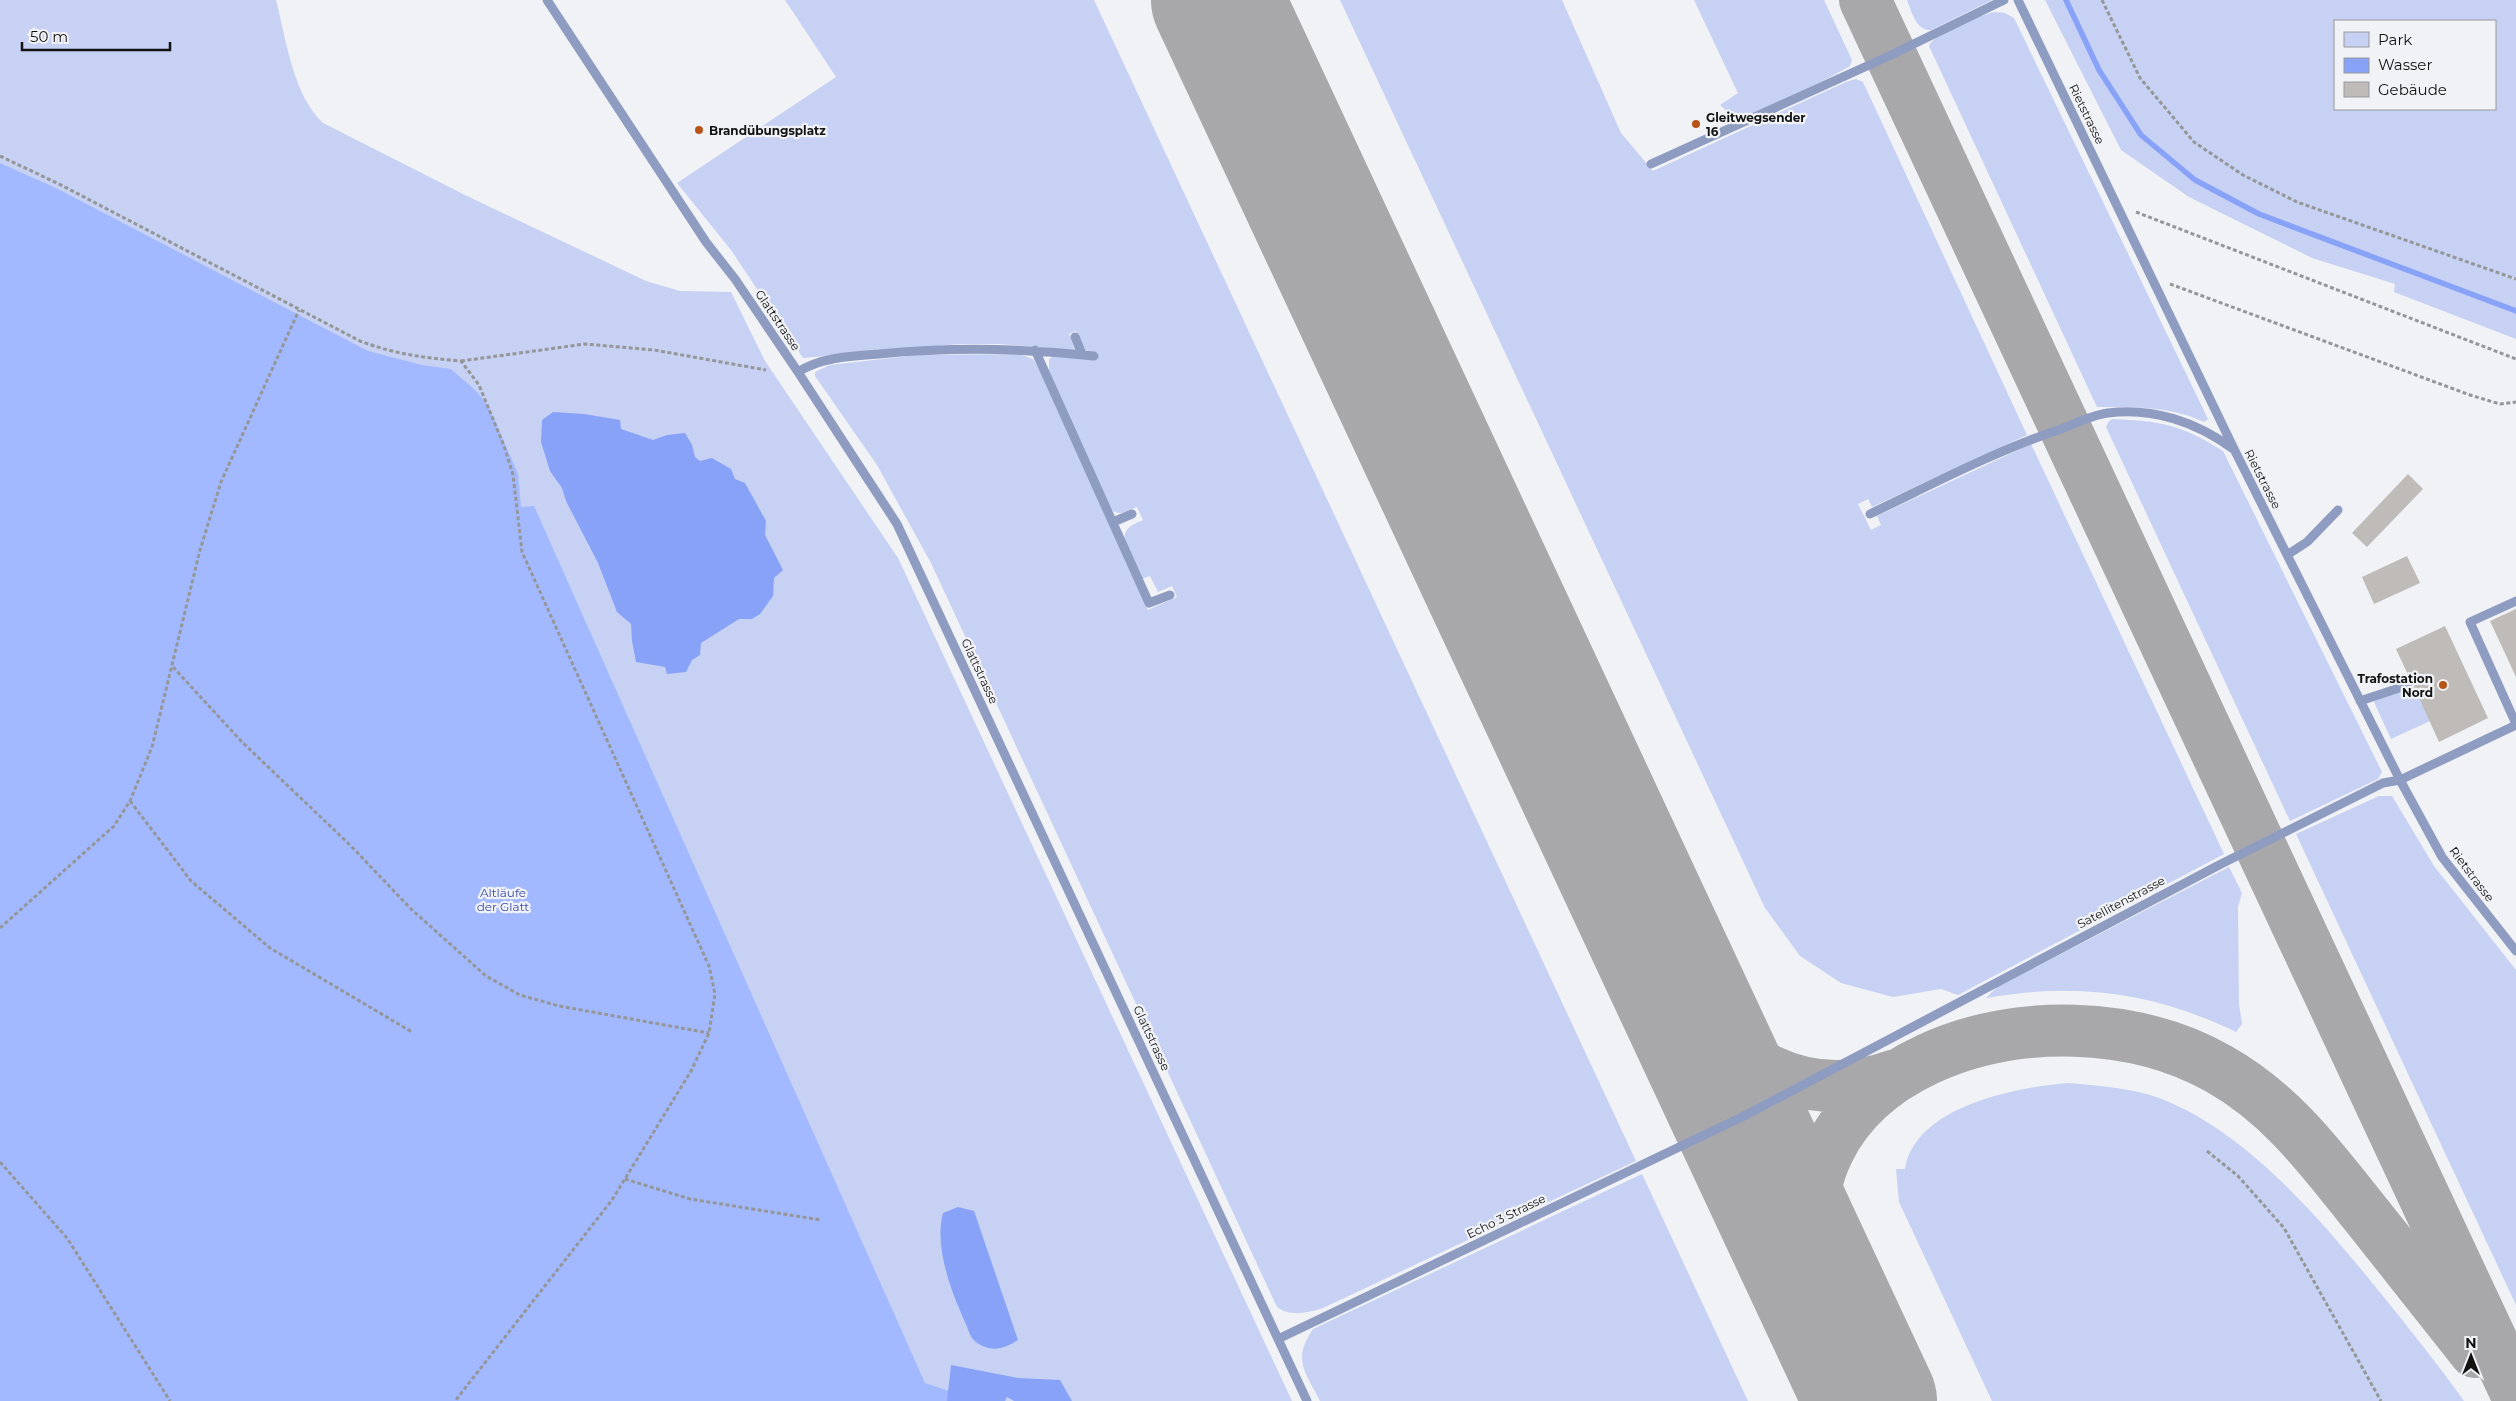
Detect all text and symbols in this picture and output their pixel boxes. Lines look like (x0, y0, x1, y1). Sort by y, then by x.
scale bar (22, 20, 170, 52)
legend (2334, 20, 2496, 110)
text: 50 m (30, 27, 68, 46)
text: Park (2378, 30, 2412, 49)
text: Wasser (2378, 55, 2432, 74)
text: Gebäude (2378, 80, 2447, 99)
street label: Rietstrasse (2066, 81, 2108, 147)
place label: Gleitwegsender 16 (1706, 110, 1806, 139)
marker: Gleitwegsender 16 (1690, 118, 1702, 130)
place label: Brandübungsplatz (709, 123, 826, 138)
marker: Brandübungsplatz (693, 124, 705, 136)
street label: Glattstrasse (752, 287, 804, 353)
street label: Rietstrasse (2242, 447, 2284, 511)
street label: Glattstrasse (958, 636, 1002, 706)
place label: Trafostation Nord (2357, 671, 2433, 700)
marker: Trafostation Nord (2437, 679, 2449, 691)
street label: Rietstrasse (2446, 843, 2498, 905)
street label: Satellitenstrasse (2075, 873, 2167, 931)
park label: Altläufe der Glatt (477, 885, 529, 914)
street label: Glattstrasse (1130, 1003, 1174, 1073)
street label: Echo 3 Strasse (1464, 1190, 1548, 1242)
north arrow (2446, 1331, 2496, 1381)
text: N (2465, 1334, 2477, 1352)

